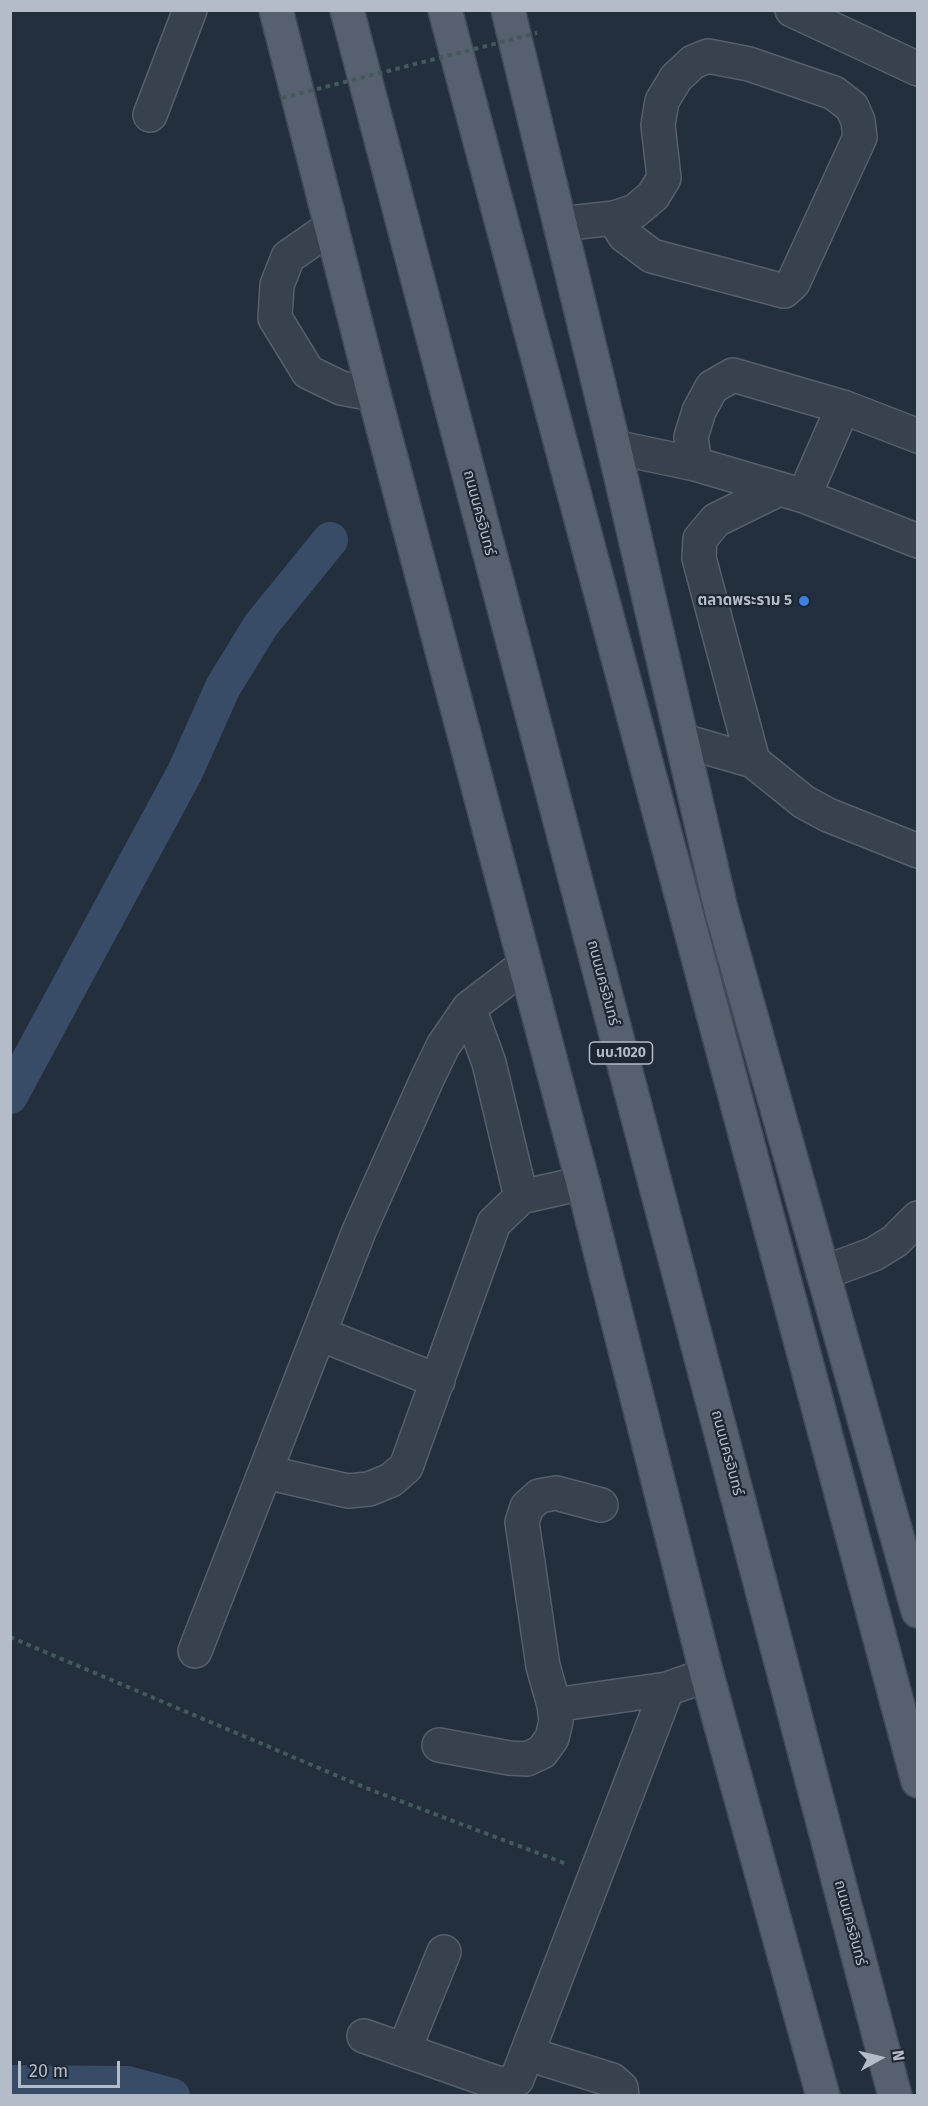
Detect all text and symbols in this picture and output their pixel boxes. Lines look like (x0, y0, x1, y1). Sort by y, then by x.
street label: ถนนนครอินทร์ (459, 468, 499, 558)
place label: ตลาดพระราม 5 (698, 592, 792, 610)
marker: ตลาดพระราม 5 (797, 594, 811, 608)
street label: ถนนนครอินทร์ (583, 938, 623, 1028)
road number: นบ.1020 (590, 1042, 652, 1064)
street label: ถนนนครอินทร์ (707, 1408, 747, 1498)
street label: ถนนนครอินทร์ (830, 1878, 870, 1968)
north arrow (850, 2028, 910, 2088)
scale bar (21, 2049, 123, 2087)
text: N (888, 2049, 908, 2062)
text: 20 m (29, 2060, 68, 2082)

